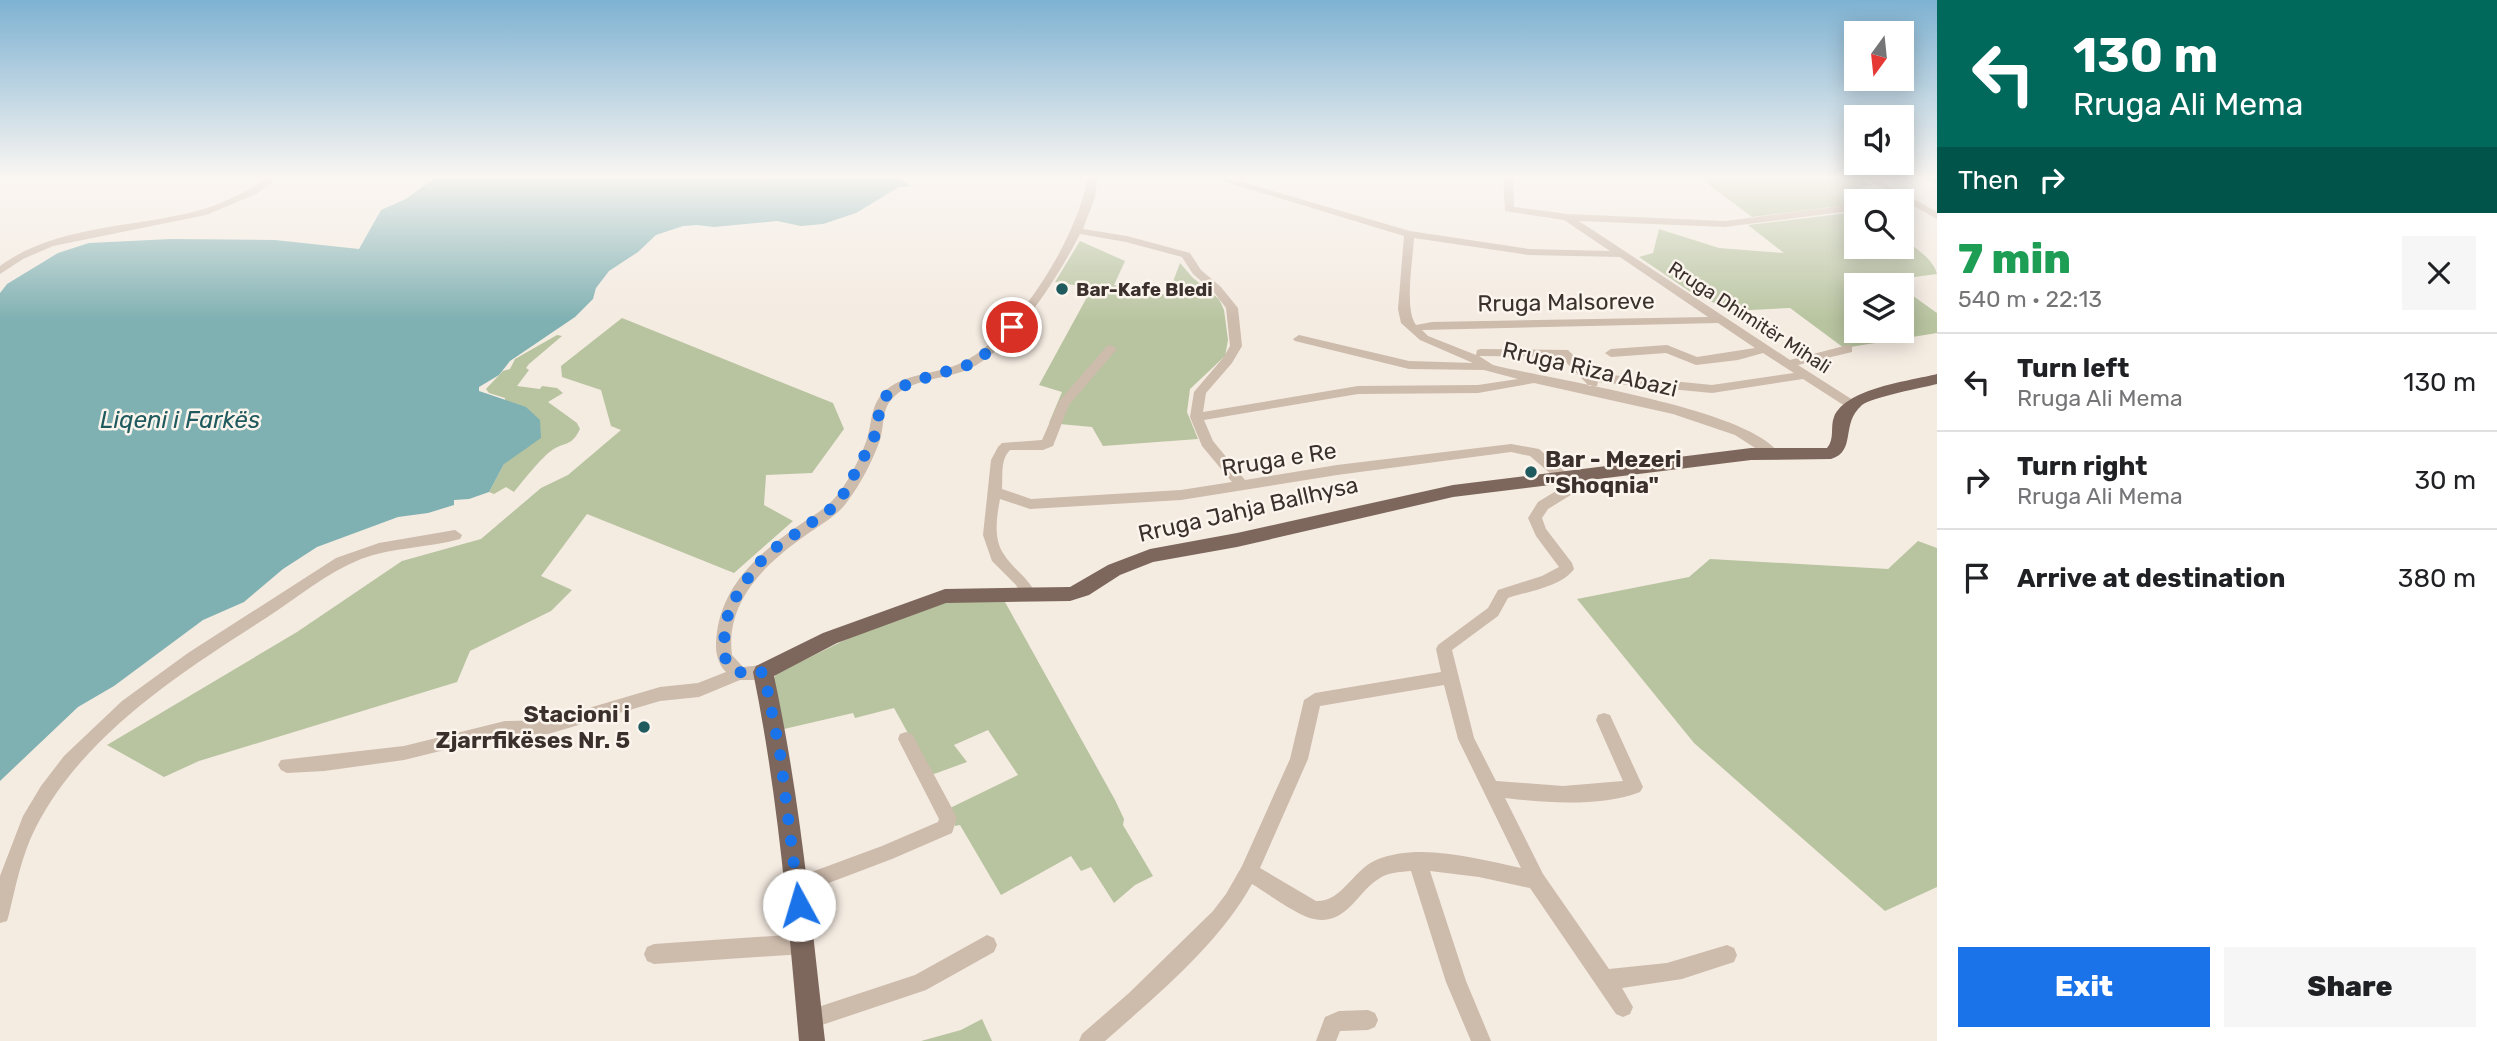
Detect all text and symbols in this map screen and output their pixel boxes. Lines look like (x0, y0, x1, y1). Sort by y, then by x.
north arrow (1844, 21, 1914, 91)
map controls (1844, 21, 1914, 343)
text: 130 m (2073, 26, 2218, 84)
icon: left (1958, 28, 2049, 119)
text: Rruga Ali Mema (2073, 85, 2303, 123)
button: sound (1844, 105, 1914, 175)
icon: right (2033, 161, 2071, 199)
text: Then (1958, 165, 2019, 196)
button: search (1844, 189, 1914, 259)
text: 7 min (1958, 234, 2071, 284)
button: close (2402, 236, 2476, 310)
street label: Rruga Dhimitër Mihali (1664, 256, 1835, 378)
button: layers (1844, 273, 1914, 343)
place label: Bar-Kafe Bledi (1076, 278, 1213, 301)
marker: Bar-Kafe Bledi (1054, 281, 1070, 297)
text: 540 m · 22:13 (1958, 285, 2102, 313)
street label: Rruga Malsoreve (1477, 286, 1655, 318)
pin (982, 297, 1042, 357)
icon: arrive (993, 308, 1031, 346)
street label: Rruga Riza Abazi (1500, 335, 1680, 403)
text: Turn left (2017, 353, 2129, 384)
icon: left (1958, 363, 1996, 401)
text: 130 m (2403, 367, 2476, 398)
text: Rruga Ali Mema (2017, 384, 2183, 412)
water label: Liqeni i Farkës (100, 406, 260, 434)
street label: Rruga e Re (1220, 436, 1338, 482)
place label: Bar - Mezeri "Shoqnia" (1545, 445, 1681, 499)
text: Turn right (2017, 451, 2147, 482)
icon: right (1958, 461, 1996, 499)
marker: Bar - Mezeri "Shoqnia" (1523, 464, 1539, 480)
text: 30 m (2414, 465, 2476, 496)
street label: Rruga Jahja Ballhysa (1135, 470, 1361, 548)
text: Rruga Ali Mema (2017, 482, 2183, 510)
icon: arrive (1958, 559, 1996, 597)
text: Arrive at destination (2017, 563, 2285, 594)
text: 380 m (2398, 563, 2476, 594)
place label: Stacioni i Zjarrfikëses Nr. 5 (435, 700, 630, 754)
marker: Stacioni i Zjarrfikëses Nr. 5 (636, 719, 652, 735)
position arrow (762, 868, 836, 942)
button: Exit (1958, 947, 2210, 1027)
button: Share (2224, 947, 2476, 1027)

